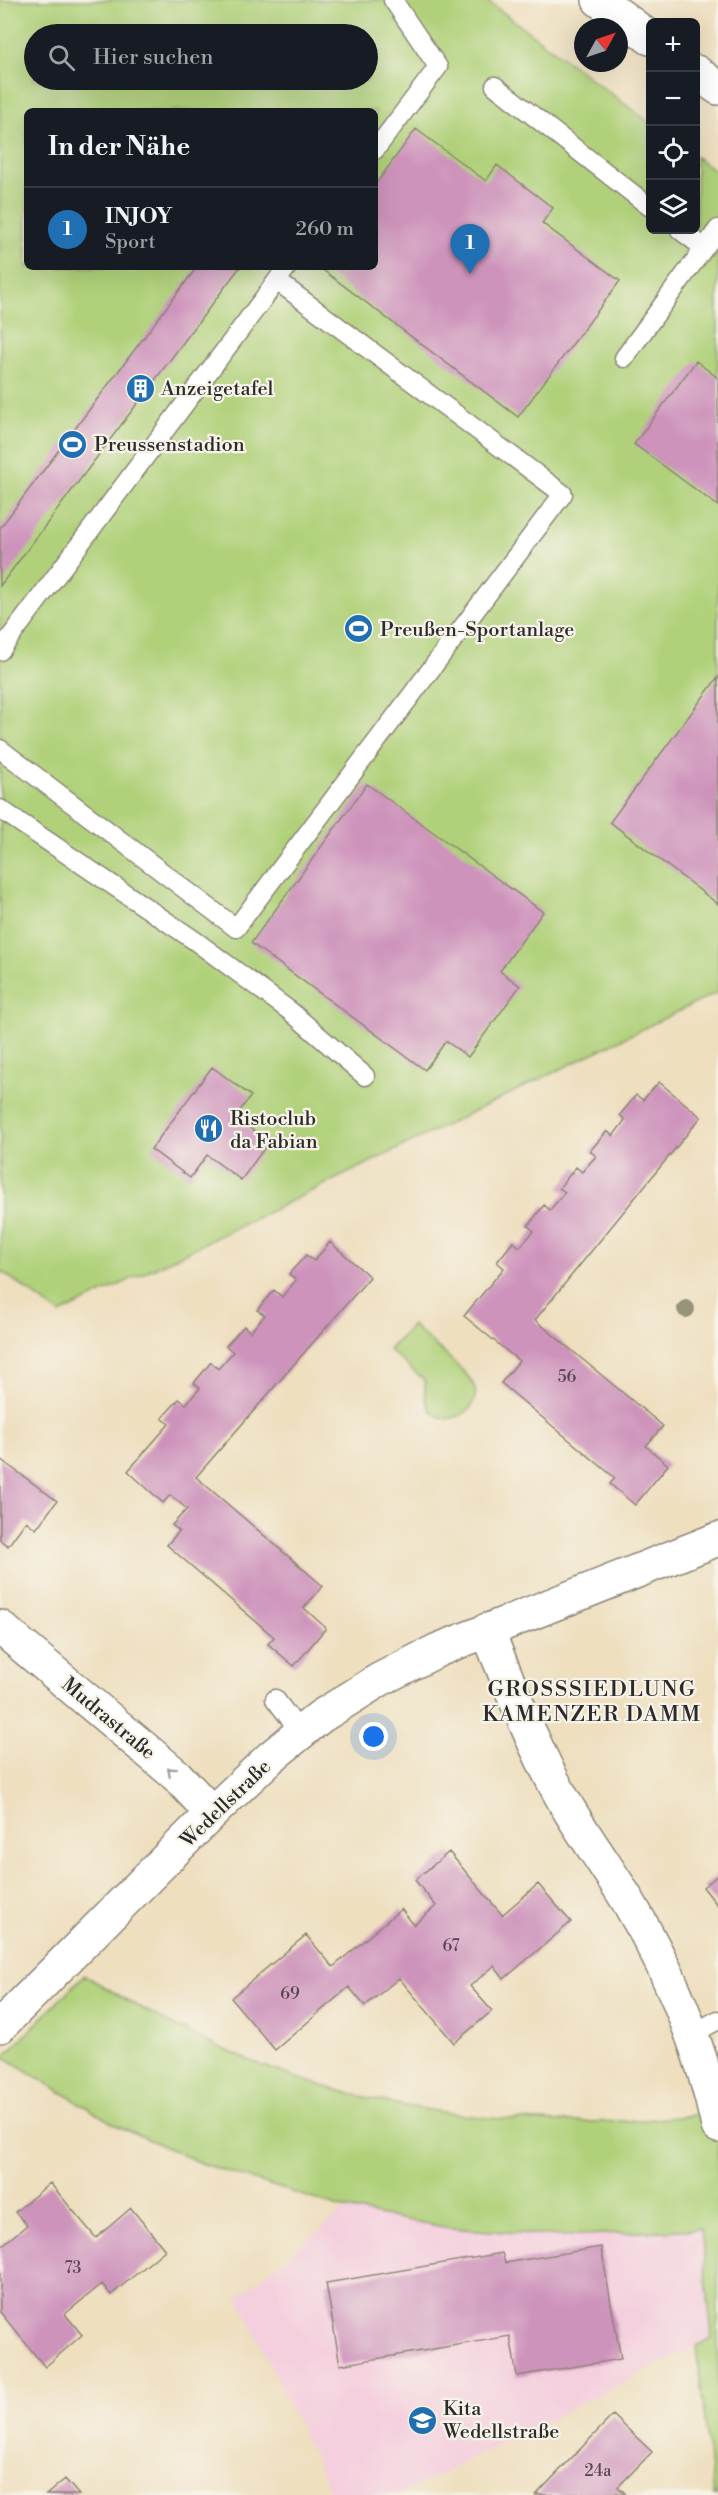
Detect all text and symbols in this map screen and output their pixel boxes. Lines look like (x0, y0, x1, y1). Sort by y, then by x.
north arrow (574, 18, 628, 72)
map controls (646, 18, 700, 234)
button: + (646, 18, 700, 72)
search box (24, 24, 378, 90)
icon: search (45, 41, 78, 74)
text: Hier suchen (93, 44, 213, 71)
button: − (646, 72, 700, 126)
button: locate (646, 126, 700, 180)
text: In der Nähe (48, 131, 190, 163)
button: layers (646, 180, 700, 234)
text: INJOY (105, 203, 173, 230)
text: 1 (63, 217, 72, 242)
text: 260 m (296, 217, 354, 242)
pin: 1 (450, 224, 490, 274)
text: Sport (105, 230, 156, 255)
building icon: Anzeigetafel (124, 372, 156, 404)
place label: Anzeigetafel (160, 377, 274, 402)
sports icon: Preussenstadion (57, 428, 89, 460)
place label: Preussenstadion (94, 433, 245, 458)
sports icon: Preußen-Sportanlage (343, 613, 375, 645)
place label: Preußen-Sportanlage (380, 618, 574, 643)
place label: Ristoclub da Fabian (230, 1107, 318, 1155)
restaurant icon: Ristoclub da Fabian (193, 1113, 225, 1145)
house number: 56 (558, 1367, 577, 1387)
street label: Mudrastraße (56, 1673, 160, 1766)
district label: GROSSSIEDLUNG KAMENZER DAMM (482, 1676, 702, 1728)
your location (359, 1722, 388, 1751)
street label: Wedellstraße (175, 1755, 277, 1854)
one-way arrow (168, 1767, 178, 1778)
house number: 67 (443, 1936, 459, 1956)
house number: 69 (280, 1984, 300, 2004)
house number: 73 (65, 2258, 82, 2278)
place label: Kita Wedellstraße (442, 2397, 559, 2445)
school or university icon: Kita Wedellstraße (406, 2404, 438, 2436)
house number: 24a (585, 2461, 612, 2481)

